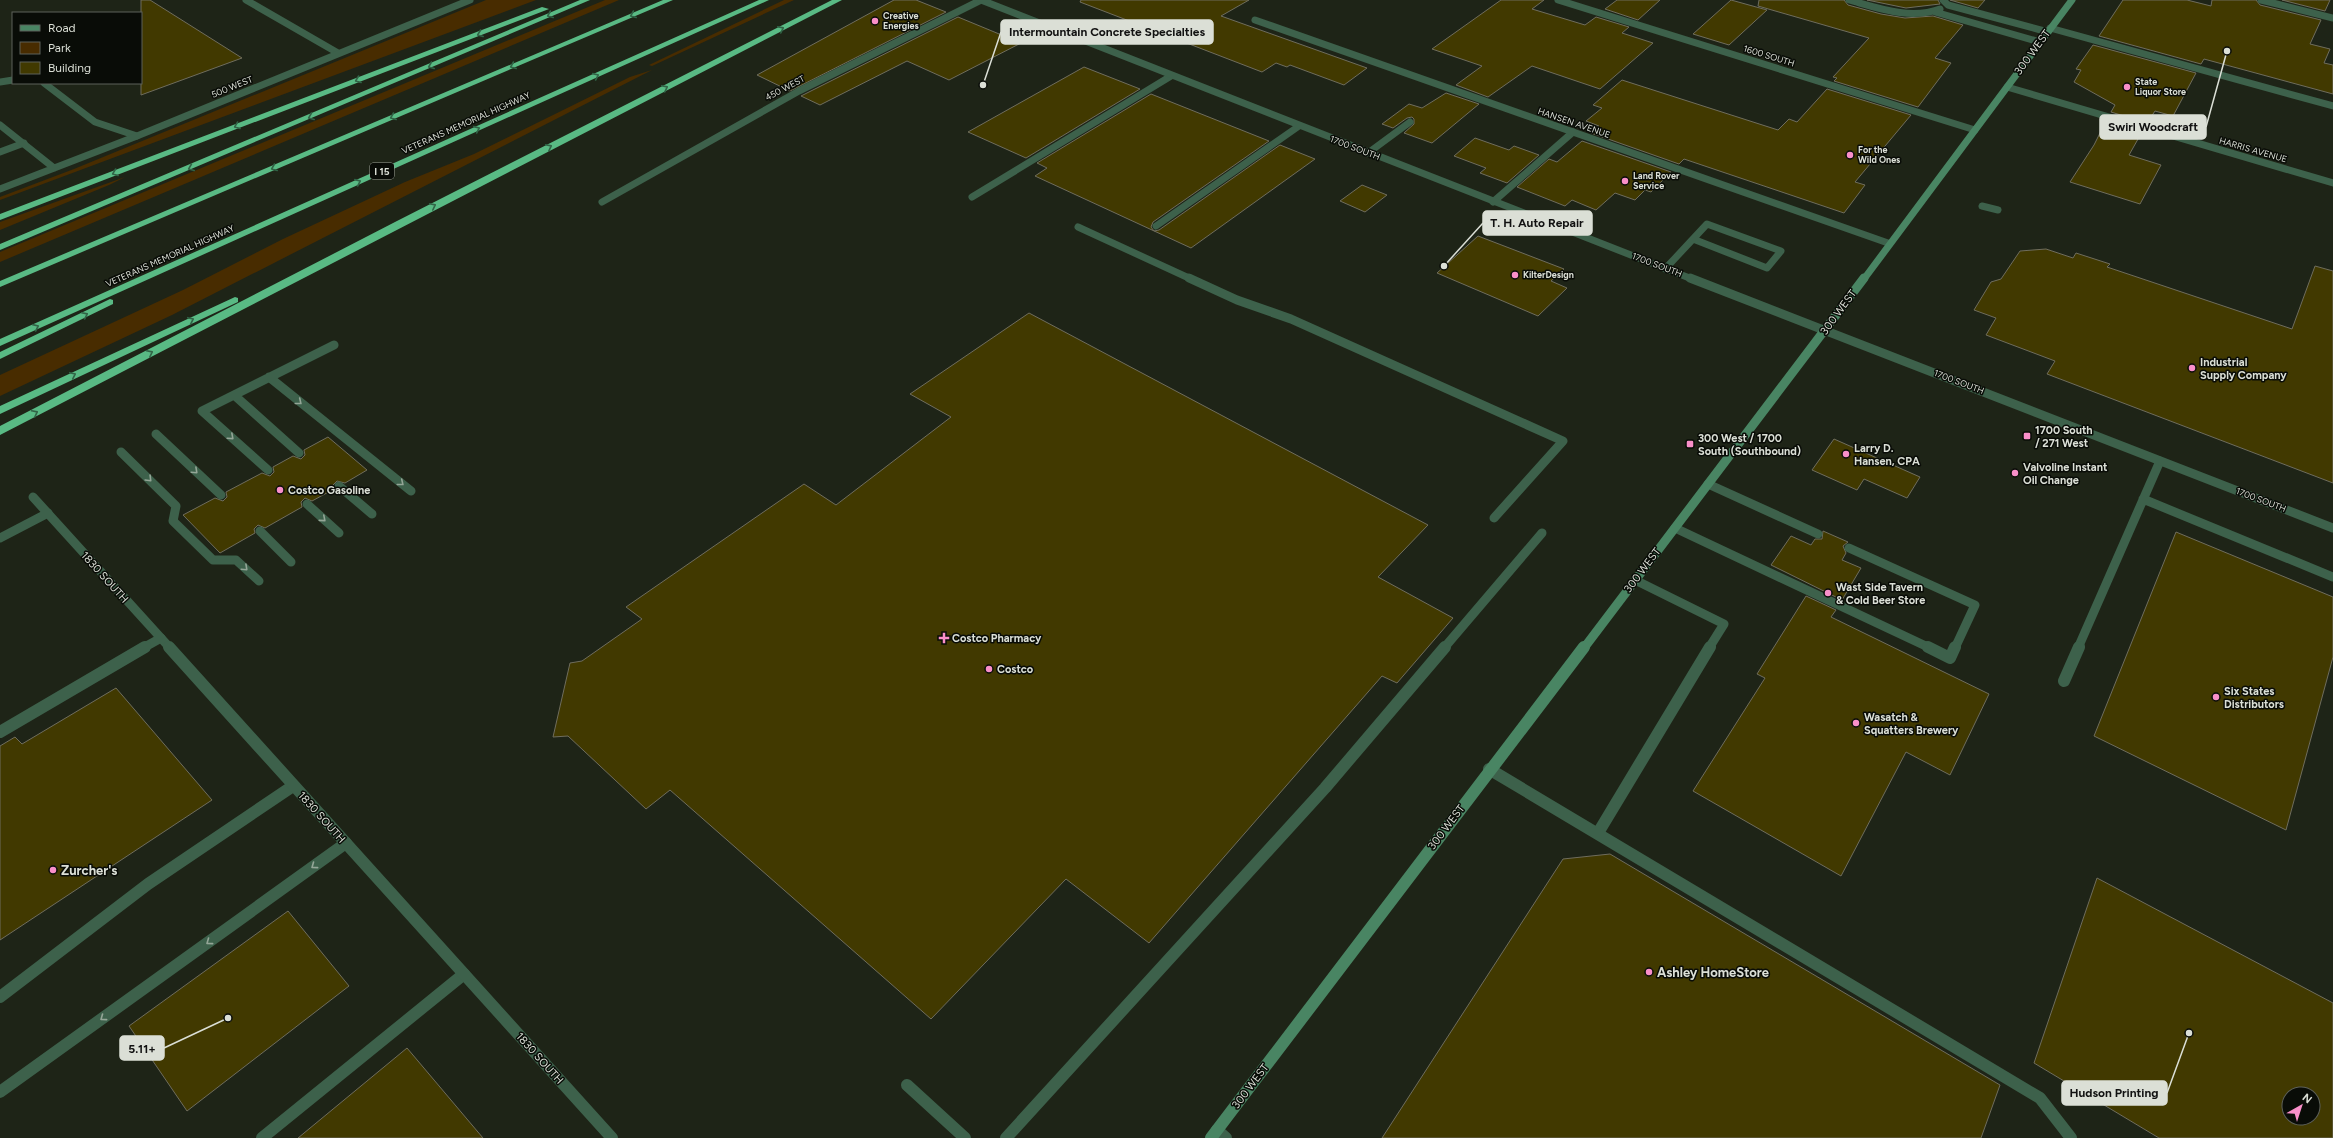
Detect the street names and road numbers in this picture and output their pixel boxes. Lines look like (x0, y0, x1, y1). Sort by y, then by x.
street label: 300 WEST (2012, 27, 2053, 77)
street label: 1600 SOUTH (1742, 43, 1796, 69)
street label: 500 WEST (210, 73, 254, 100)
street label: 450 WEST (763, 73, 806, 103)
street label: VETERANS MEMORIAL HIGHWAY (400, 89, 532, 156)
street label: HANSEN AVENUE (1537, 105, 1612, 140)
street label: 1700 SOUTH (1329, 133, 1382, 162)
street label: HARRIS AVENUE (2218, 135, 2288, 164)
road number: I 15 (370, 163, 394, 179)
street label: VETERANS MEMORIAL HIGHWAY (104, 222, 236, 289)
street label: 1700 SOUTH (1631, 250, 1684, 279)
street label: 300 WEST (1818, 287, 1859, 337)
street label: 1700 SOUTH (1933, 367, 1986, 396)
street label: 1700 SOUTH (2235, 485, 2288, 514)
street label: 300 WEST (1621, 545, 1663, 595)
street label: 1830 SOUTH (78, 549, 131, 606)
street label: 1830 SOUTH (295, 789, 348, 846)
street label: 300 WEST (1425, 802, 1467, 852)
street label: 1830 SOUTH (513, 1030, 566, 1087)
street label: 300 WEST (1229, 1061, 1271, 1111)

